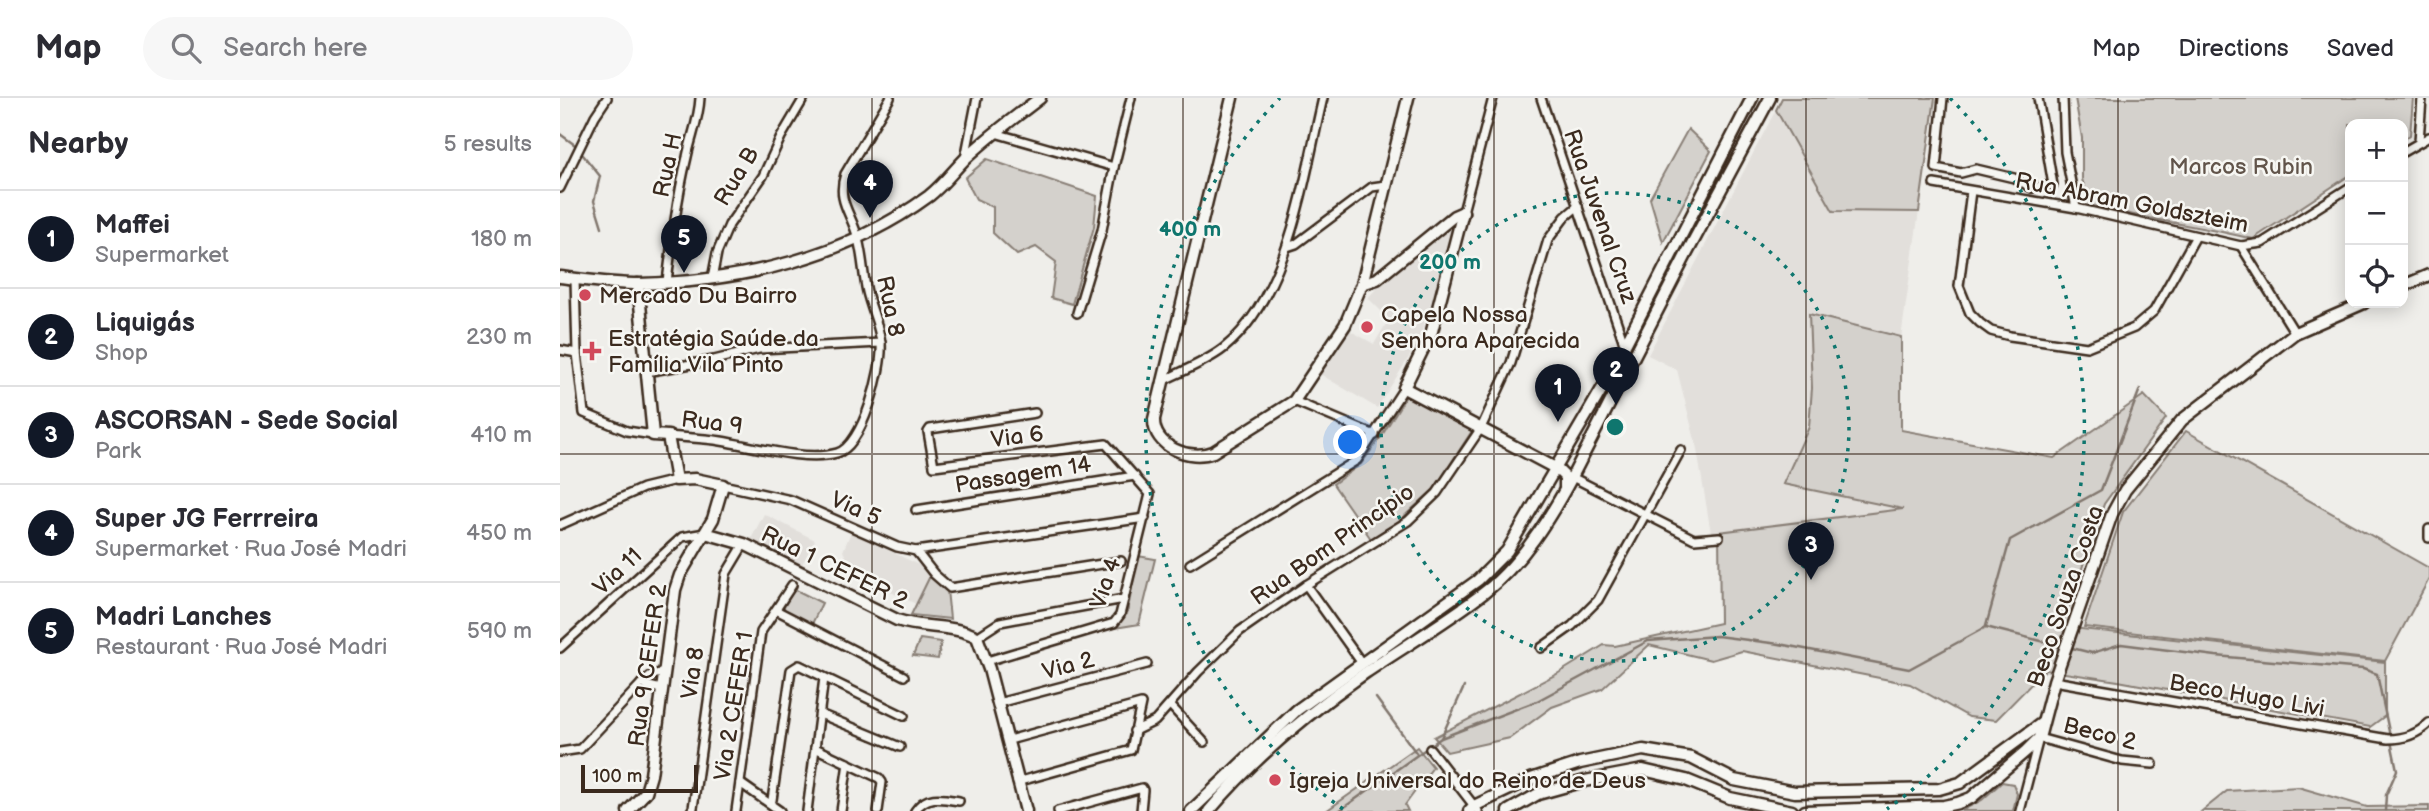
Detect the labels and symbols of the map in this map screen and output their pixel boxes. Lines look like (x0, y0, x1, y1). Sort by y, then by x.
street label: Rua Juvenal Cruz (1557, 126, 1643, 308)
street label: Rua H (648, 130, 688, 200)
street label: Rua B (708, 142, 766, 211)
park label: Marcos Rubin (2169, 153, 2313, 181)
pin: 4 (847, 160, 893, 218)
street label: Rua Abram Goldszteim (2013, 167, 2251, 239)
pin: 5 (661, 215, 707, 273)
text: 400 m (1159, 217, 1221, 242)
text: 200 m (1419, 250, 1481, 275)
street label: Rua 8 (870, 273, 910, 339)
place label: Mercado Du Bairro (599, 282, 797, 310)
marker: Mercado Du Bairro (577, 287, 593, 303)
place label: Capela Nossa Senhora Aparecida (1381, 301, 1580, 355)
marker: Capela Nossa Senhora Aparecida (1359, 319, 1375, 335)
place label: Estratégia Saúde da Família Vila Pinto (608, 325, 819, 379)
marker: Estratégia Saúde da Família Vila Pinto (582, 341, 602, 361)
pin: 2 (1593, 347, 1639, 405)
pin: 1 (1535, 364, 1581, 422)
street label: Rua 9 (680, 405, 744, 441)
centre of rings (1603, 415, 1627, 439)
street label: Via 6 (989, 420, 1045, 454)
your location (1333, 425, 1367, 459)
street label: Passagem 14 (953, 450, 1093, 500)
street label: Rua Bom Princípio (1245, 478, 1420, 612)
street label: Via 5 (826, 486, 885, 532)
street label: Beco Souza Costa (2022, 502, 2110, 691)
street label: Rua 1 CEFER 2 (757, 520, 913, 616)
pin: 3 (1788, 522, 1834, 580)
street label: Via 11 (587, 542, 648, 601)
street label: Via 4 (1084, 554, 1128, 613)
street label: Rua 9 CEFER 2 (623, 581, 673, 748)
street label: Via 2 CEFER 1 (708, 630, 760, 783)
street label: Via 8 (675, 645, 710, 701)
street label: Via 2 (1039, 646, 1098, 686)
street label: Beco Hugo Livi (2167, 669, 2327, 723)
street label: Beco 2 (2060, 711, 2140, 757)
scale bar (581, 762, 698, 794)
place label: Igreja Universal do Reino de Deus (1289, 767, 1646, 795)
marker: Igreja Universal do Reino de Deus (1267, 772, 1283, 788)

